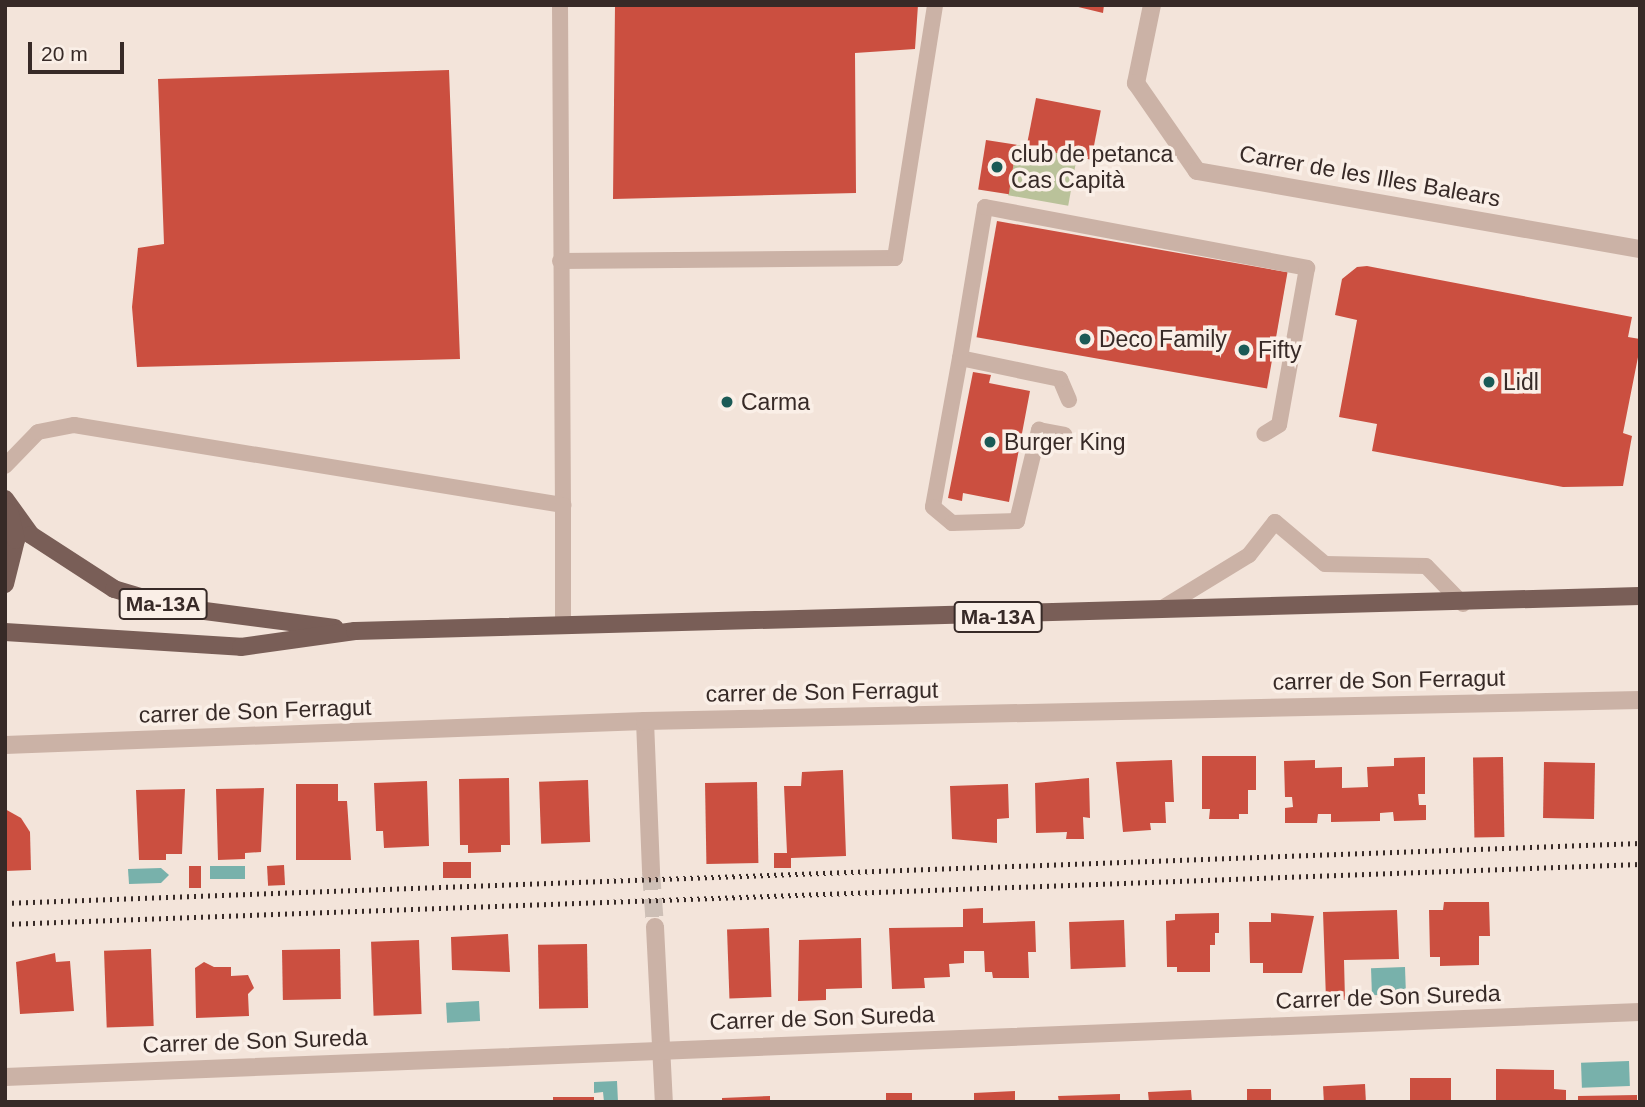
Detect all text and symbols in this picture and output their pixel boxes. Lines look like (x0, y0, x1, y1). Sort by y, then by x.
scale bar (32, 28, 128, 72)
text: 20 m (41, 42, 88, 65)
street label: Carrer de les Illes Balears (1237, 139, 1503, 213)
place label: club de petanca Cas Capità (1011, 140, 1173, 194)
marker: club de petanca Cas Capità (989, 159, 1005, 175)
place label: Deco Family (1099, 325, 1227, 353)
marker: Deco Family (1077, 331, 1093, 347)
place label: Fifty (1258, 336, 1301, 364)
marker: Fifty (1236, 342, 1252, 358)
place label: Lidl (1503, 368, 1539, 396)
marker: Lidl (1481, 374, 1497, 390)
place label: Carma (741, 388, 810, 416)
marker: Carma (719, 394, 735, 410)
place label: Burger King (1004, 428, 1125, 456)
marker: Burger King (982, 434, 998, 450)
road number: Ma-13A (118, 586, 208, 622)
road number: Ma-13A (953, 600, 1044, 634)
street label: carrer de Son Ferragut (1272, 664, 1506, 696)
street label: carrer de Son Ferragut (705, 676, 939, 708)
street label: carrer de Son Ferragut (138, 693, 372, 729)
street label: Carrer de Son Sureda (1275, 979, 1501, 1015)
street label: Carrer de Son Sureda (709, 1000, 935, 1036)
street label: Carrer de Son Sureda (142, 1023, 368, 1059)

